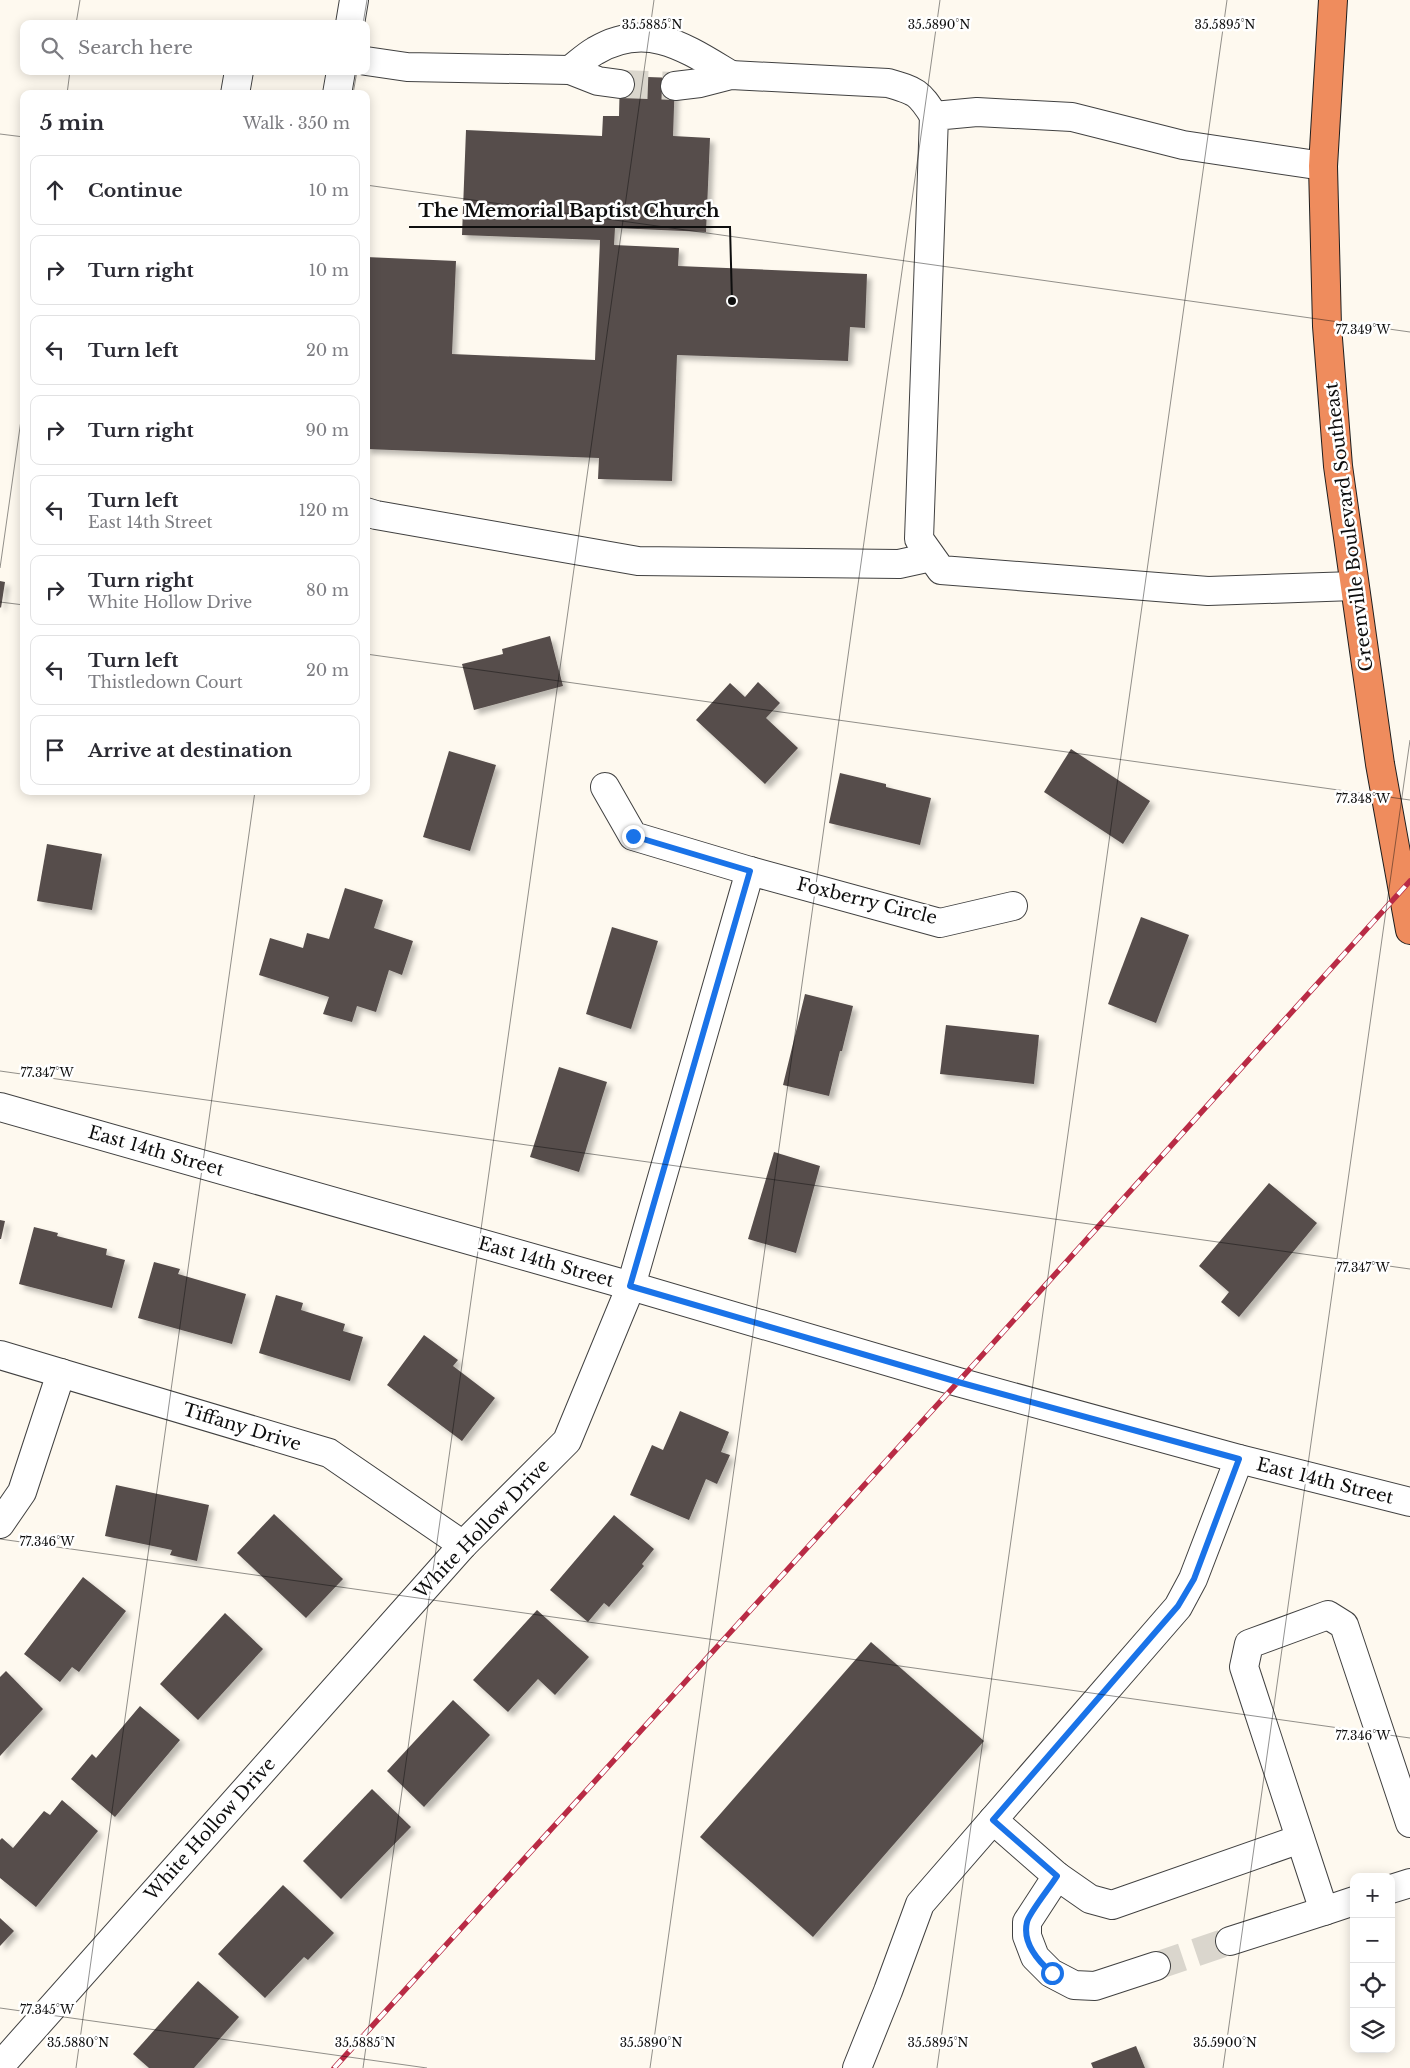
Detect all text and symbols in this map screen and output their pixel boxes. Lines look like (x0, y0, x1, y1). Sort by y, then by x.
text: 35.5885°N (622, 17, 682, 32)
text: 35.5890°N (908, 17, 970, 32)
text: 35.5895°N (1195, 17, 1256, 32)
search box (20, 20, 370, 75)
icon: search (38, 34, 66, 62)
text: Search here (78, 36, 193, 59)
text: 5 min (40, 110, 104, 136)
text: Walk · 350 m (243, 113, 350, 133)
icon: ahead (41, 176, 69, 204)
text: Continue (88, 179, 183, 202)
text: 10 m (309, 180, 349, 200)
callout: The Memorial Baptist Church (409, 193, 730, 227)
text: The Memorial Baptist Church (418, 199, 720, 222)
icon: right (41, 256, 69, 284)
text: Turn right (88, 259, 194, 282)
text: 10 m (309, 260, 349, 280)
text: 77.349°W (1336, 322, 1391, 337)
icon: left (41, 336, 69, 364)
text: Turn left (88, 339, 179, 362)
text: 20 m (306, 340, 349, 360)
street label: Greenville Boulevard Southeast (1320, 381, 1378, 673)
icon: right (41, 416, 69, 444)
text: Turn right (88, 419, 194, 442)
text: 90 m (306, 420, 349, 440)
text: Turn left (88, 489, 179, 512)
icon: left (41, 496, 69, 524)
text: 120 m (299, 500, 349, 520)
text: East 14th Street (88, 512, 213, 532)
text: Turn right (88, 569, 194, 592)
icon: right (41, 576, 69, 604)
text: 80 m (306, 580, 349, 600)
text: White Hollow Drive (88, 592, 252, 612)
text: Turn left (88, 649, 179, 672)
icon: left (41, 656, 69, 684)
text: 20 m (306, 660, 349, 680)
text: Thistledown Court (88, 672, 243, 692)
icon: arrive (41, 736, 69, 764)
text: Arrive at destination (88, 739, 292, 762)
text: 77.348°W (1336, 791, 1391, 806)
route end (622, 825, 645, 848)
street label: Foxberry Circle (795, 873, 939, 929)
text: 77.347°W (20, 1065, 74, 1080)
street label: East 14th Street (86, 1121, 227, 1181)
street label: East 14th Street (476, 1232, 617, 1292)
text: 77.347°W (1336, 1260, 1390, 1275)
street label: Tiffany Drive (180, 1399, 304, 1455)
street label: East 14th Street (1254, 1453, 1396, 1509)
street label: White Hollow Drive (409, 1455, 554, 1604)
text: 77.346°W (20, 1534, 75, 1549)
text: 77.346°W (1336, 1728, 1391, 1743)
street label: White Hollow Drive (139, 1753, 280, 1906)
map controls (1350, 1873, 1395, 2053)
button: + (1350, 1873, 1395, 1918)
button: − (1350, 1918, 1395, 1963)
route start (1041, 1962, 1064, 1985)
button: locate (1350, 1963, 1395, 2008)
text: 77.345°W (20, 2002, 75, 2017)
button: layers (1350, 2008, 1395, 2053)
text: 35.5880°N (47, 2035, 109, 2050)
text: 35.5885°N (335, 2035, 395, 2050)
text: 35.5890°N (620, 2035, 682, 2050)
text: 35.5895°N (908, 2035, 969, 2050)
text: 35.5900°N (1193, 2035, 1257, 2050)

